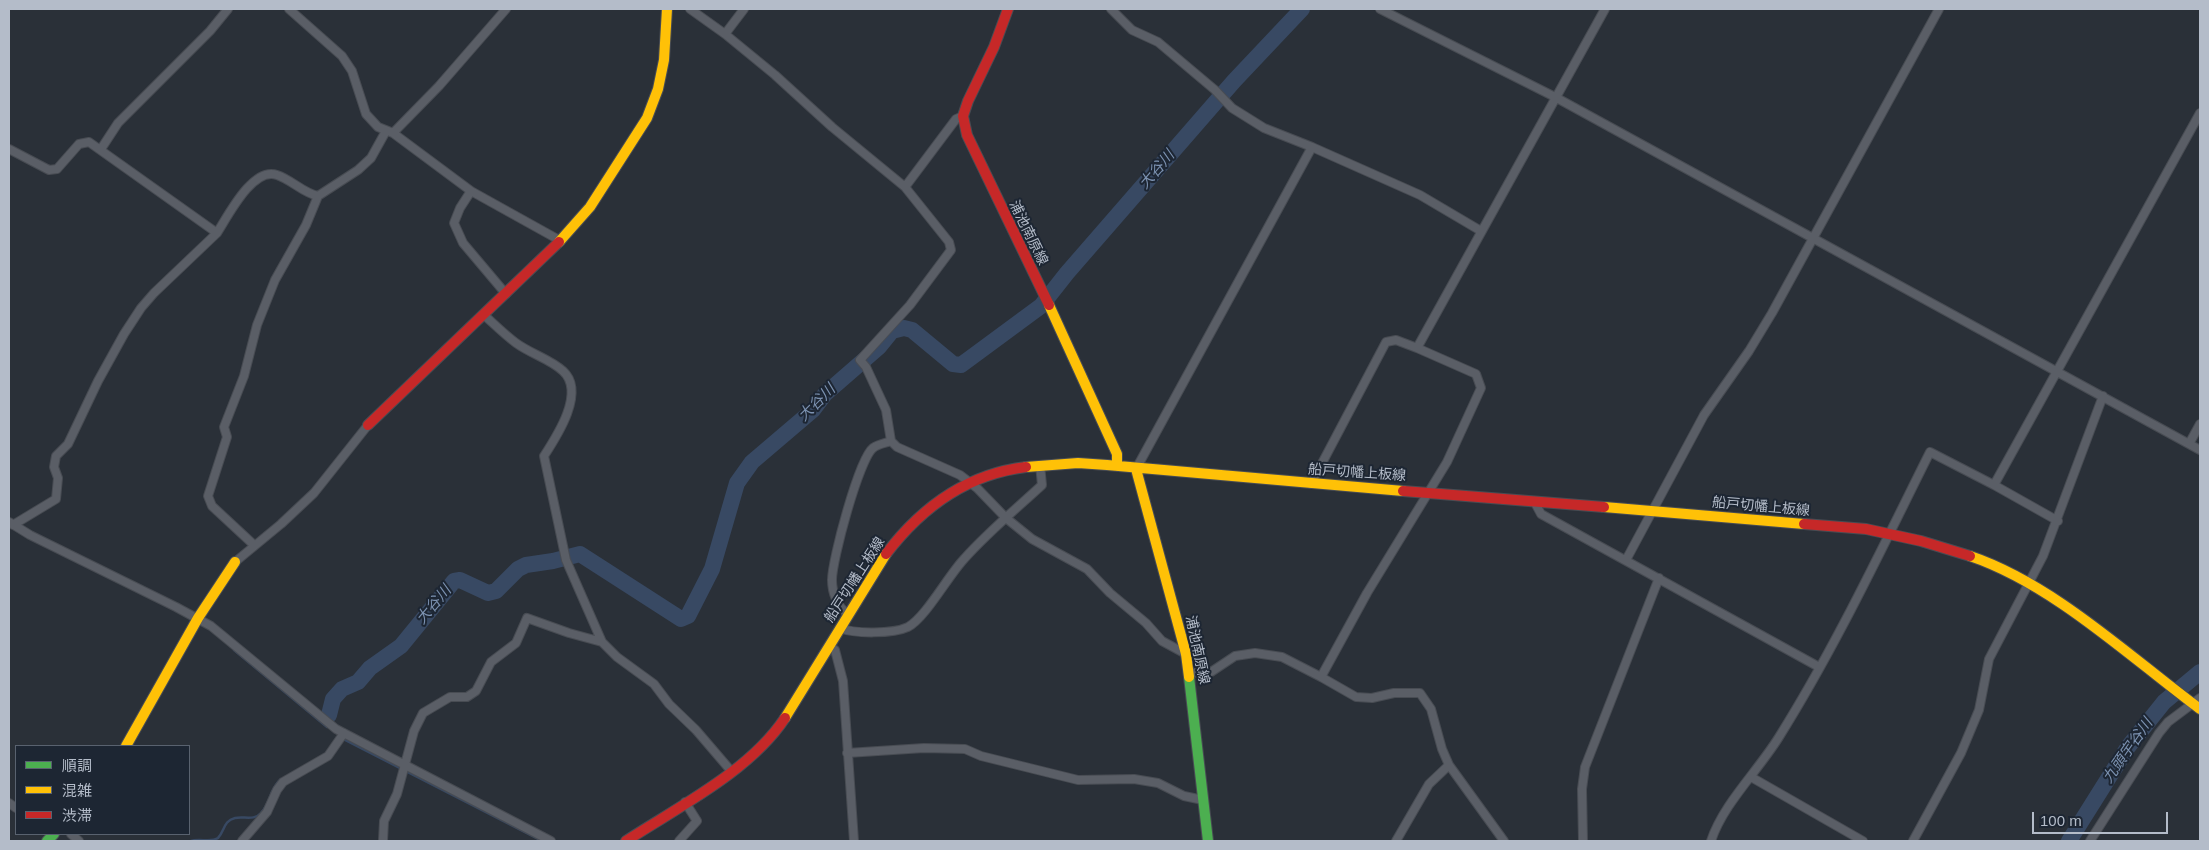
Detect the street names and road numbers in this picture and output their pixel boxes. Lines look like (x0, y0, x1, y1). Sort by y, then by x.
street label: 浦池南原線 (1005, 198, 1051, 268)
street label: 船戸切幡上板線 (1308, 461, 1406, 485)
street label: 船戸切幡上板線 (1711, 494, 1811, 520)
street label: 船戸切幡上板線 (821, 534, 889, 626)
street label: 浦池南原線 (1182, 614, 1212, 686)

